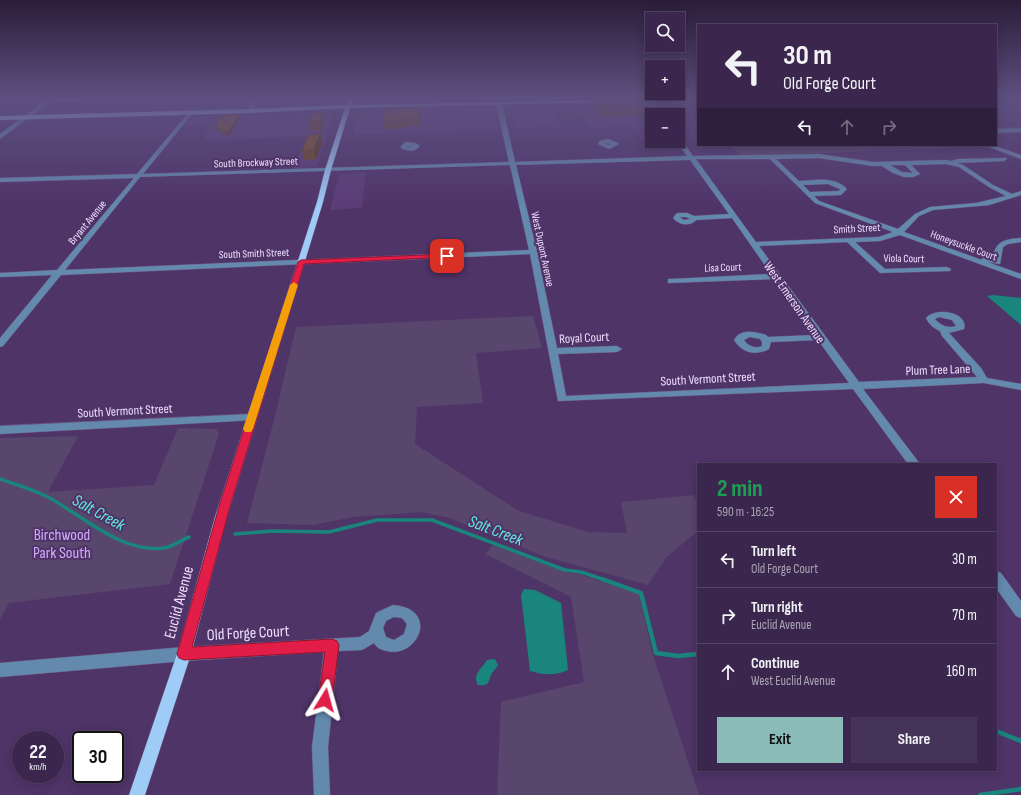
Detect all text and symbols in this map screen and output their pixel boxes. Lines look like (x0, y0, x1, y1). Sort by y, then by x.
map controls (645, 12, 685, 148)
button: search (645, 12, 685, 52)
text: 30 m (783, 39, 832, 72)
icon: left (717, 40, 769, 92)
button: + (645, 60, 685, 100)
text: Old Forge Court (783, 73, 876, 94)
button: − (645, 108, 685, 148)
icon: left (794, 116, 816, 138)
icon: ahead (836, 116, 858, 138)
icon: right (878, 116, 900, 138)
street label: South Brockway Street (214, 155, 299, 170)
street label: Bryant Avenue (66, 198, 109, 247)
street label: West Dupont Avenue (528, 210, 557, 288)
street label: Smith Street (833, 221, 881, 236)
street label: Honeysuckle Court (929, 227, 999, 264)
pin (430, 239, 464, 273)
icon: arrive (436, 245, 458, 267)
street label: South Smith Street (219, 246, 290, 261)
street label: Viola Court (884, 252, 925, 265)
street label: West Emerson Avenue (760, 259, 828, 347)
street label: Lisa Court (704, 260, 742, 275)
street label: Royal Court (559, 329, 610, 347)
street label: Plum Tree Lane (905, 361, 971, 379)
street label: South Vermont Street (660, 369, 756, 389)
street label: South Vermont Street (77, 401, 173, 421)
text: 2 min (717, 474, 763, 503)
button: close (935, 476, 977, 518)
water label: Salt Creek (69, 490, 129, 536)
text: 590 m · 16:25 (717, 504, 774, 520)
water label: Salt Creek (465, 511, 526, 551)
park label: Birchwood Park South (33, 526, 91, 563)
text: Turn left (751, 542, 796, 561)
icon: left (717, 549, 739, 571)
text: 30 m (952, 550, 977, 569)
text: Old Forge Court (751, 561, 818, 577)
street label: Euclid Avenue (161, 564, 198, 641)
text: Turn right (751, 598, 803, 617)
icon: right (717, 605, 739, 627)
text: 70 m (952, 606, 977, 625)
text: Euclid Avenue (751, 617, 811, 633)
street label: Old Forge Court (206, 622, 290, 645)
text: Continue (751, 654, 800, 673)
icon: ahead (717, 661, 739, 683)
text: 160 m (946, 662, 977, 681)
text: West Euclid Avenue (751, 673, 836, 689)
position arrow (304, 679, 346, 721)
button: Exit (717, 717, 843, 763)
button: Share (851, 717, 977, 763)
speed limit sign: 30 (72, 731, 124, 783)
text: 22 (29, 740, 47, 764)
text: km/h (29, 761, 47, 773)

